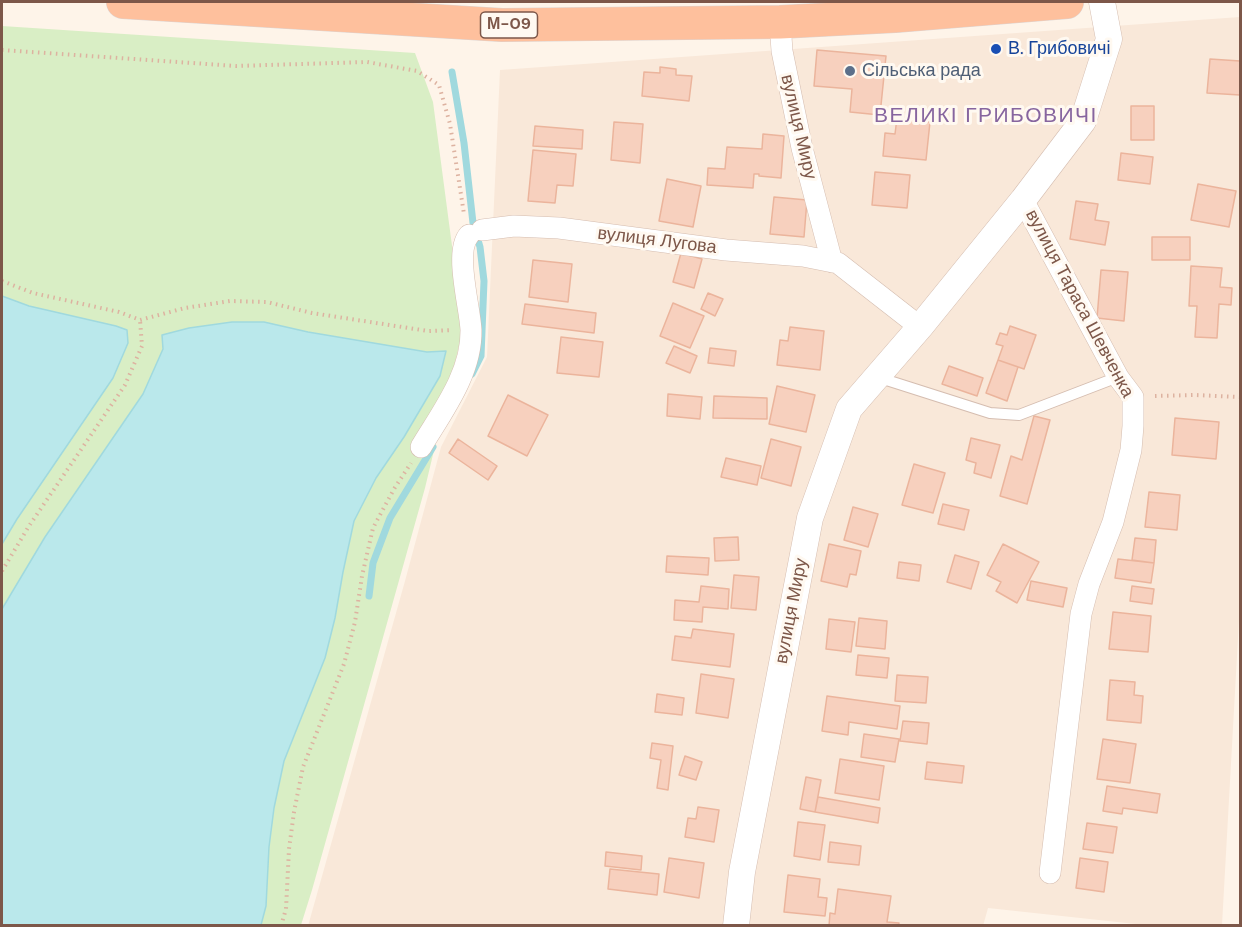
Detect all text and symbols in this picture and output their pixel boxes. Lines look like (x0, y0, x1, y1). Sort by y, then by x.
road number: М-09 (480, 12, 538, 38)
place label: В. Грибовичі (1008, 38, 1110, 60)
marker: В. Грибовичі (989, 42, 1003, 56)
place label: Сільська рада (862, 60, 981, 82)
marker: Сільська рада (843, 64, 857, 78)
street label: вулиця Миру (775, 72, 821, 182)
district label: ВЕЛИКІ ГРИБОВИЧІ (874, 103, 1098, 129)
street label: вулиця Тараса Шевченка (1020, 206, 1138, 402)
street label: вулиця Лугова (596, 223, 718, 259)
street label: вулиця Миру (771, 556, 813, 666)

